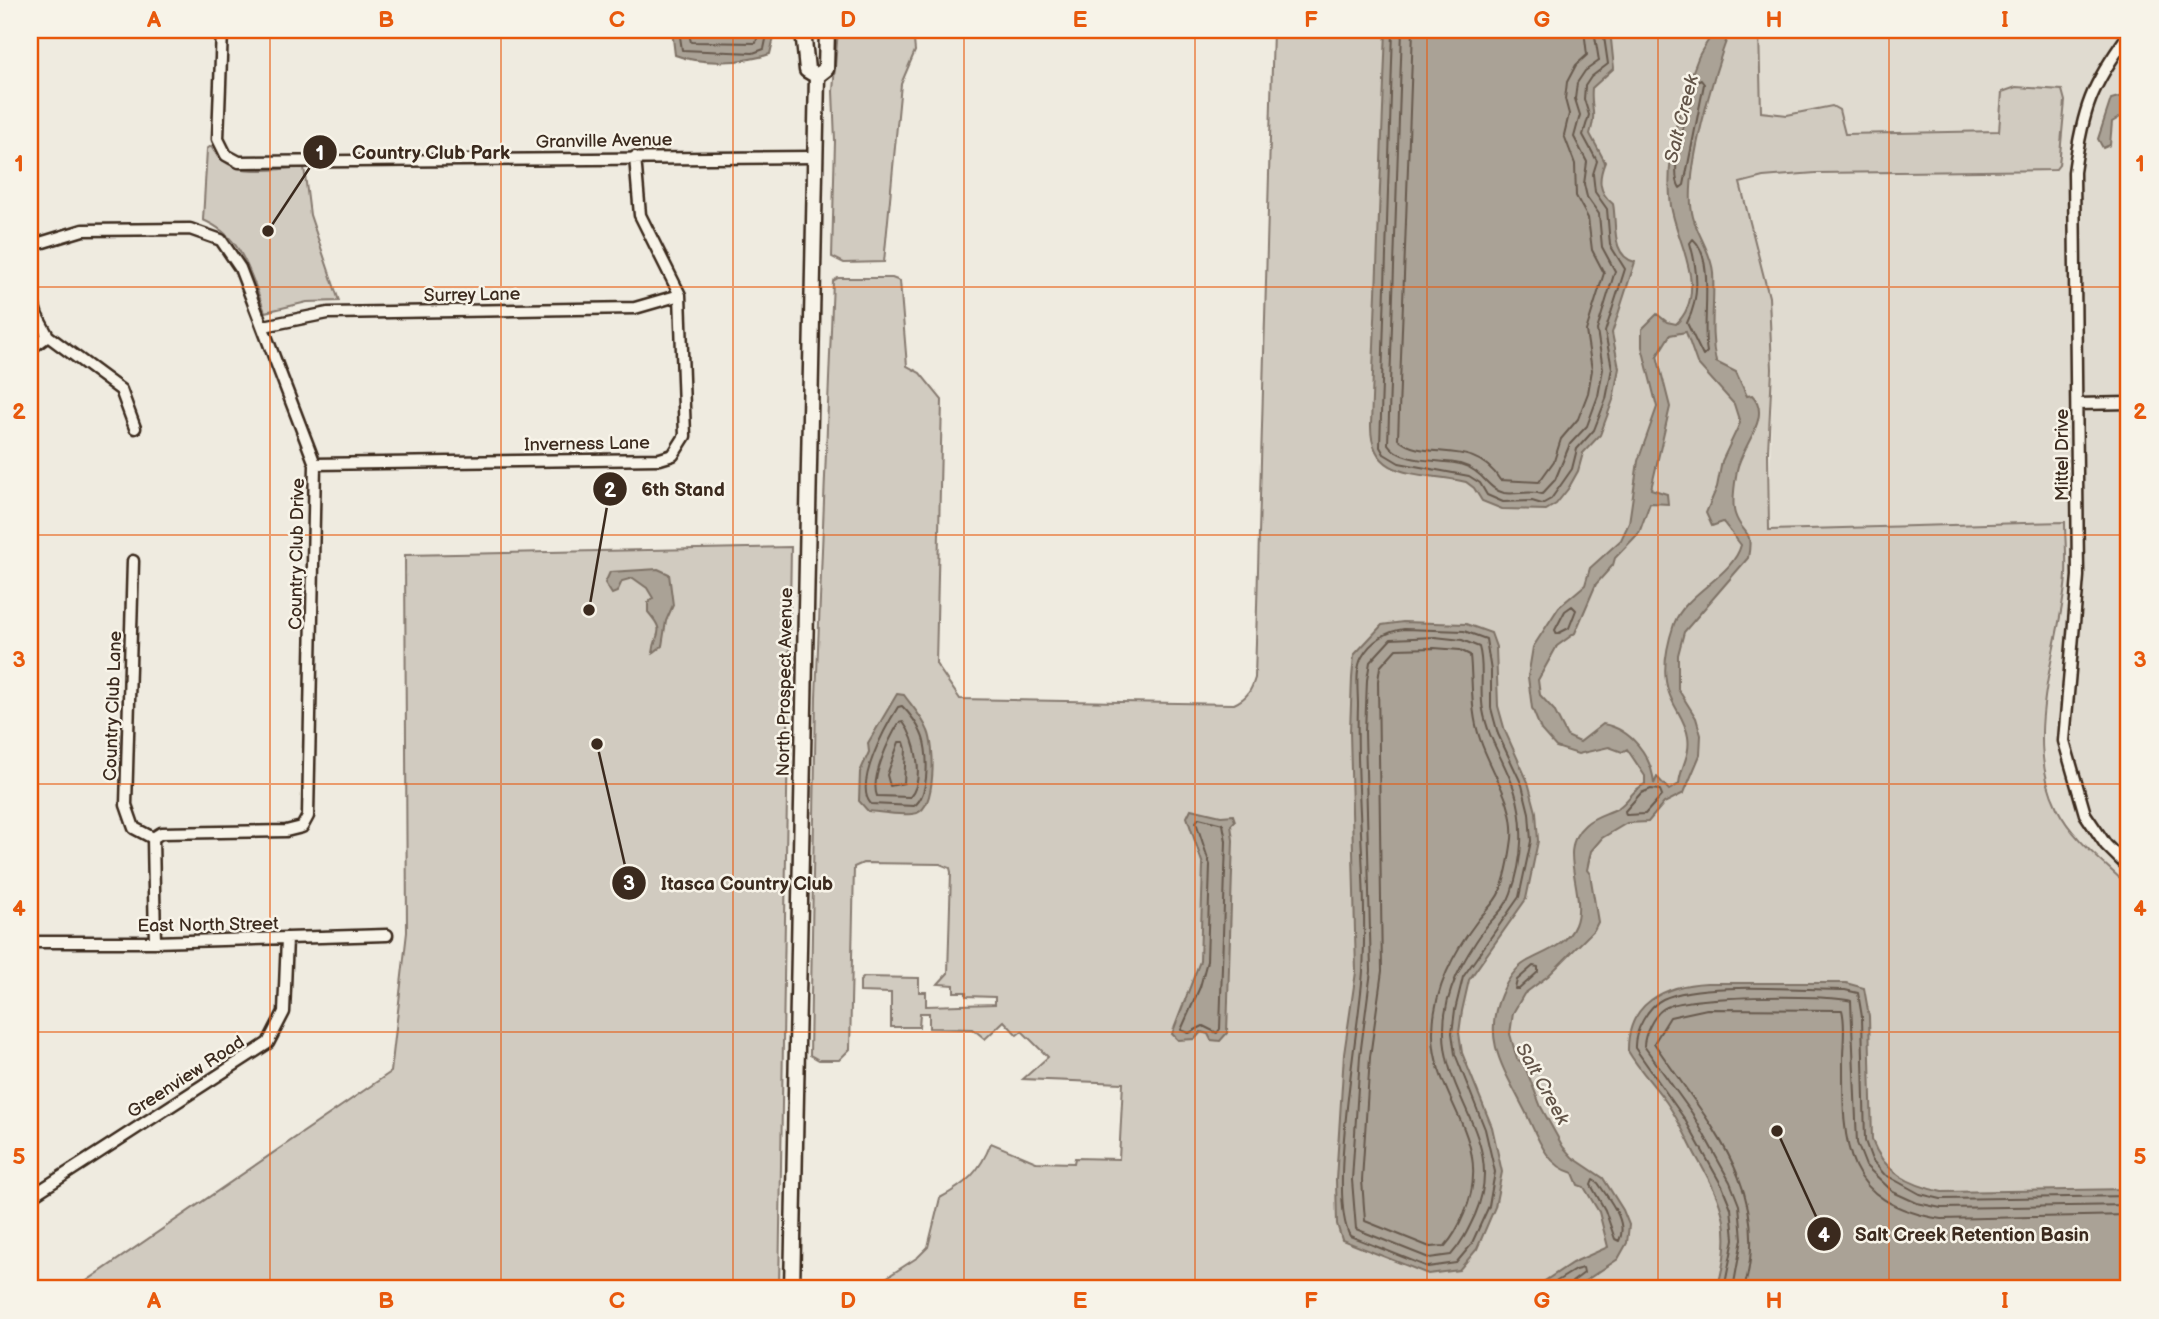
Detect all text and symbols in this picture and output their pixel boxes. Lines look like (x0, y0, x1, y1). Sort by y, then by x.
text: A (146, 6, 162, 34)
text: B (378, 6, 394, 34)
text: C (609, 6, 625, 34)
text: D (840, 6, 856, 34)
text: E (1073, 6, 1088, 34)
text: F (1304, 6, 1318, 34)
text: G (1534, 6, 1551, 34)
text: H (1765, 6, 1783, 34)
text: I (2001, 6, 2009, 34)
water label: Salt Creek (1660, 72, 1704, 165)
street label: Granville Avenue (535, 129, 673, 153)
callout: Country Club Park (303, 132, 524, 172)
text: 1 (316, 141, 324, 166)
text: Country Club Park (352, 142, 510, 165)
text: 1 (14, 150, 24, 178)
text: 1 (2135, 150, 2145, 178)
street label: Surrey Lane (423, 284, 521, 306)
text: 2 (12, 398, 26, 426)
text: 2 (2133, 398, 2147, 426)
street label: Mittel Drive (2052, 409, 2073, 501)
street label: Inverness Lane (524, 432, 650, 456)
callout: 6th Stand (593, 469, 739, 509)
street label: Country Club Drive (285, 478, 309, 630)
text: 2 (604, 478, 617, 503)
text: 6th Stand (641, 479, 725, 502)
street label: North Prospect Avenue (773, 587, 797, 777)
street label: Country Club Lane (100, 630, 126, 782)
text: 3 (12, 646, 26, 674)
text: 3 (2133, 646, 2147, 674)
callout: Itasca Country Club (611, 863, 847, 903)
text: 3 (623, 871, 635, 896)
text: Itasca Country Club (661, 873, 833, 896)
text: 4 (12, 895, 26, 923)
text: 4 (2133, 895, 2147, 923)
street label: East North Street (137, 913, 279, 937)
street label: Greenview Road (124, 1031, 248, 1123)
water label: Salt Creek (1510, 1039, 1574, 1130)
text: 5 (12, 1143, 26, 1171)
text: 5 (2133, 1143, 2147, 1171)
callout: Salt Creek Retention Basin (1806, 1214, 2104, 1254)
text: 4 (1818, 1223, 1831, 1248)
text: Salt Creek Retention Basin (1855, 1224, 2089, 1247)
text: A (146, 1287, 162, 1315)
text: B (378, 1287, 394, 1315)
text: C (609, 1287, 625, 1315)
text: D (840, 1287, 856, 1315)
text: E (1073, 1287, 1088, 1315)
text: F (1304, 1287, 1318, 1315)
text: G (1534, 1287, 1551, 1315)
text: H (1765, 1287, 1783, 1315)
text: I (2001, 1287, 2009, 1315)

